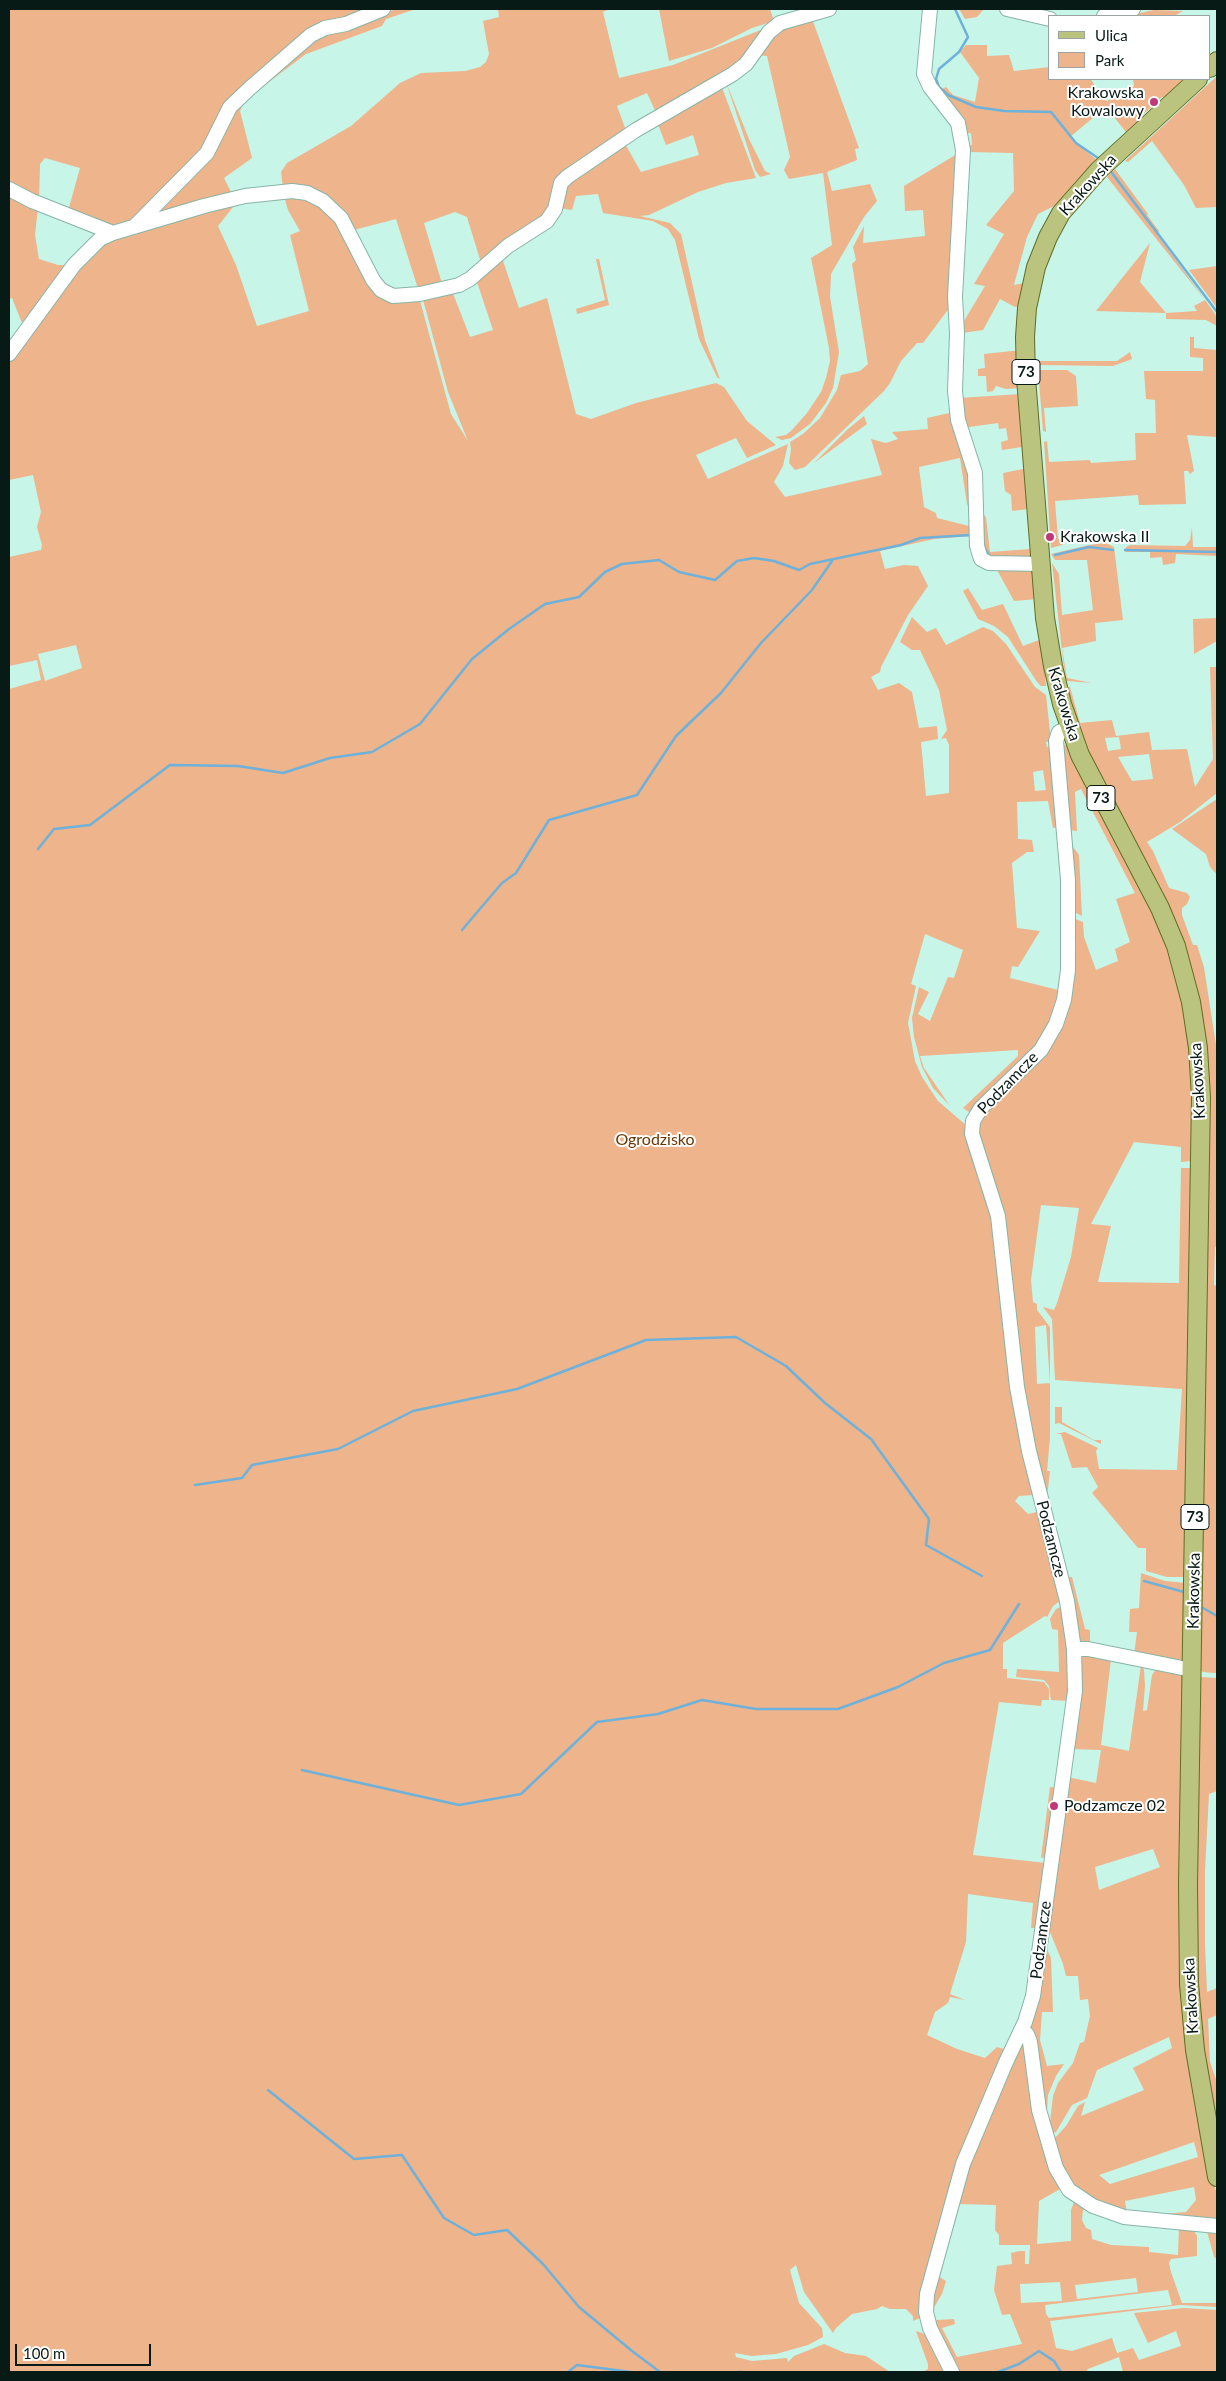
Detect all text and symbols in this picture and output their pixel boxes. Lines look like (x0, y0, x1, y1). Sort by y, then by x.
legend (1048, 15, 1211, 80)
text: Ulica (1095, 26, 1128, 44)
text: Park (1095, 51, 1124, 69)
place label: Krakowska Kowalowy (1068, 83, 1144, 121)
marker: Krakowska Kowalowy (1148, 96, 1160, 108)
street label: Krakowska (1055, 150, 1121, 220)
road number: 73 (1012, 360, 1040, 384)
place label: Krakowska II (1060, 527, 1149, 547)
marker: Krakowska II (1044, 531, 1056, 543)
street label: Krakowska (1044, 665, 1084, 743)
road number: 73 (1087, 786, 1115, 810)
street label: Krakowska (1186, 1042, 1210, 1120)
street label: Podzamcze (974, 1048, 1042, 1118)
park label: Ogrodzisko (615, 1130, 695, 1150)
street label: Podzamcze (1032, 1498, 1070, 1580)
road number: 73 (1181, 1504, 1209, 1530)
street label: Krakowska (1184, 1553, 1204, 1629)
place label: Podzamcze 02 (1064, 1796, 1165, 1816)
marker: Podzamcze 02 (1048, 1800, 1060, 1812)
street label: Podzamcze (1027, 1900, 1055, 1980)
street label: Krakowska (1179, 1957, 1203, 2035)
scale bar (18, 2334, 154, 2366)
text: 100 m (23, 2344, 65, 2362)

